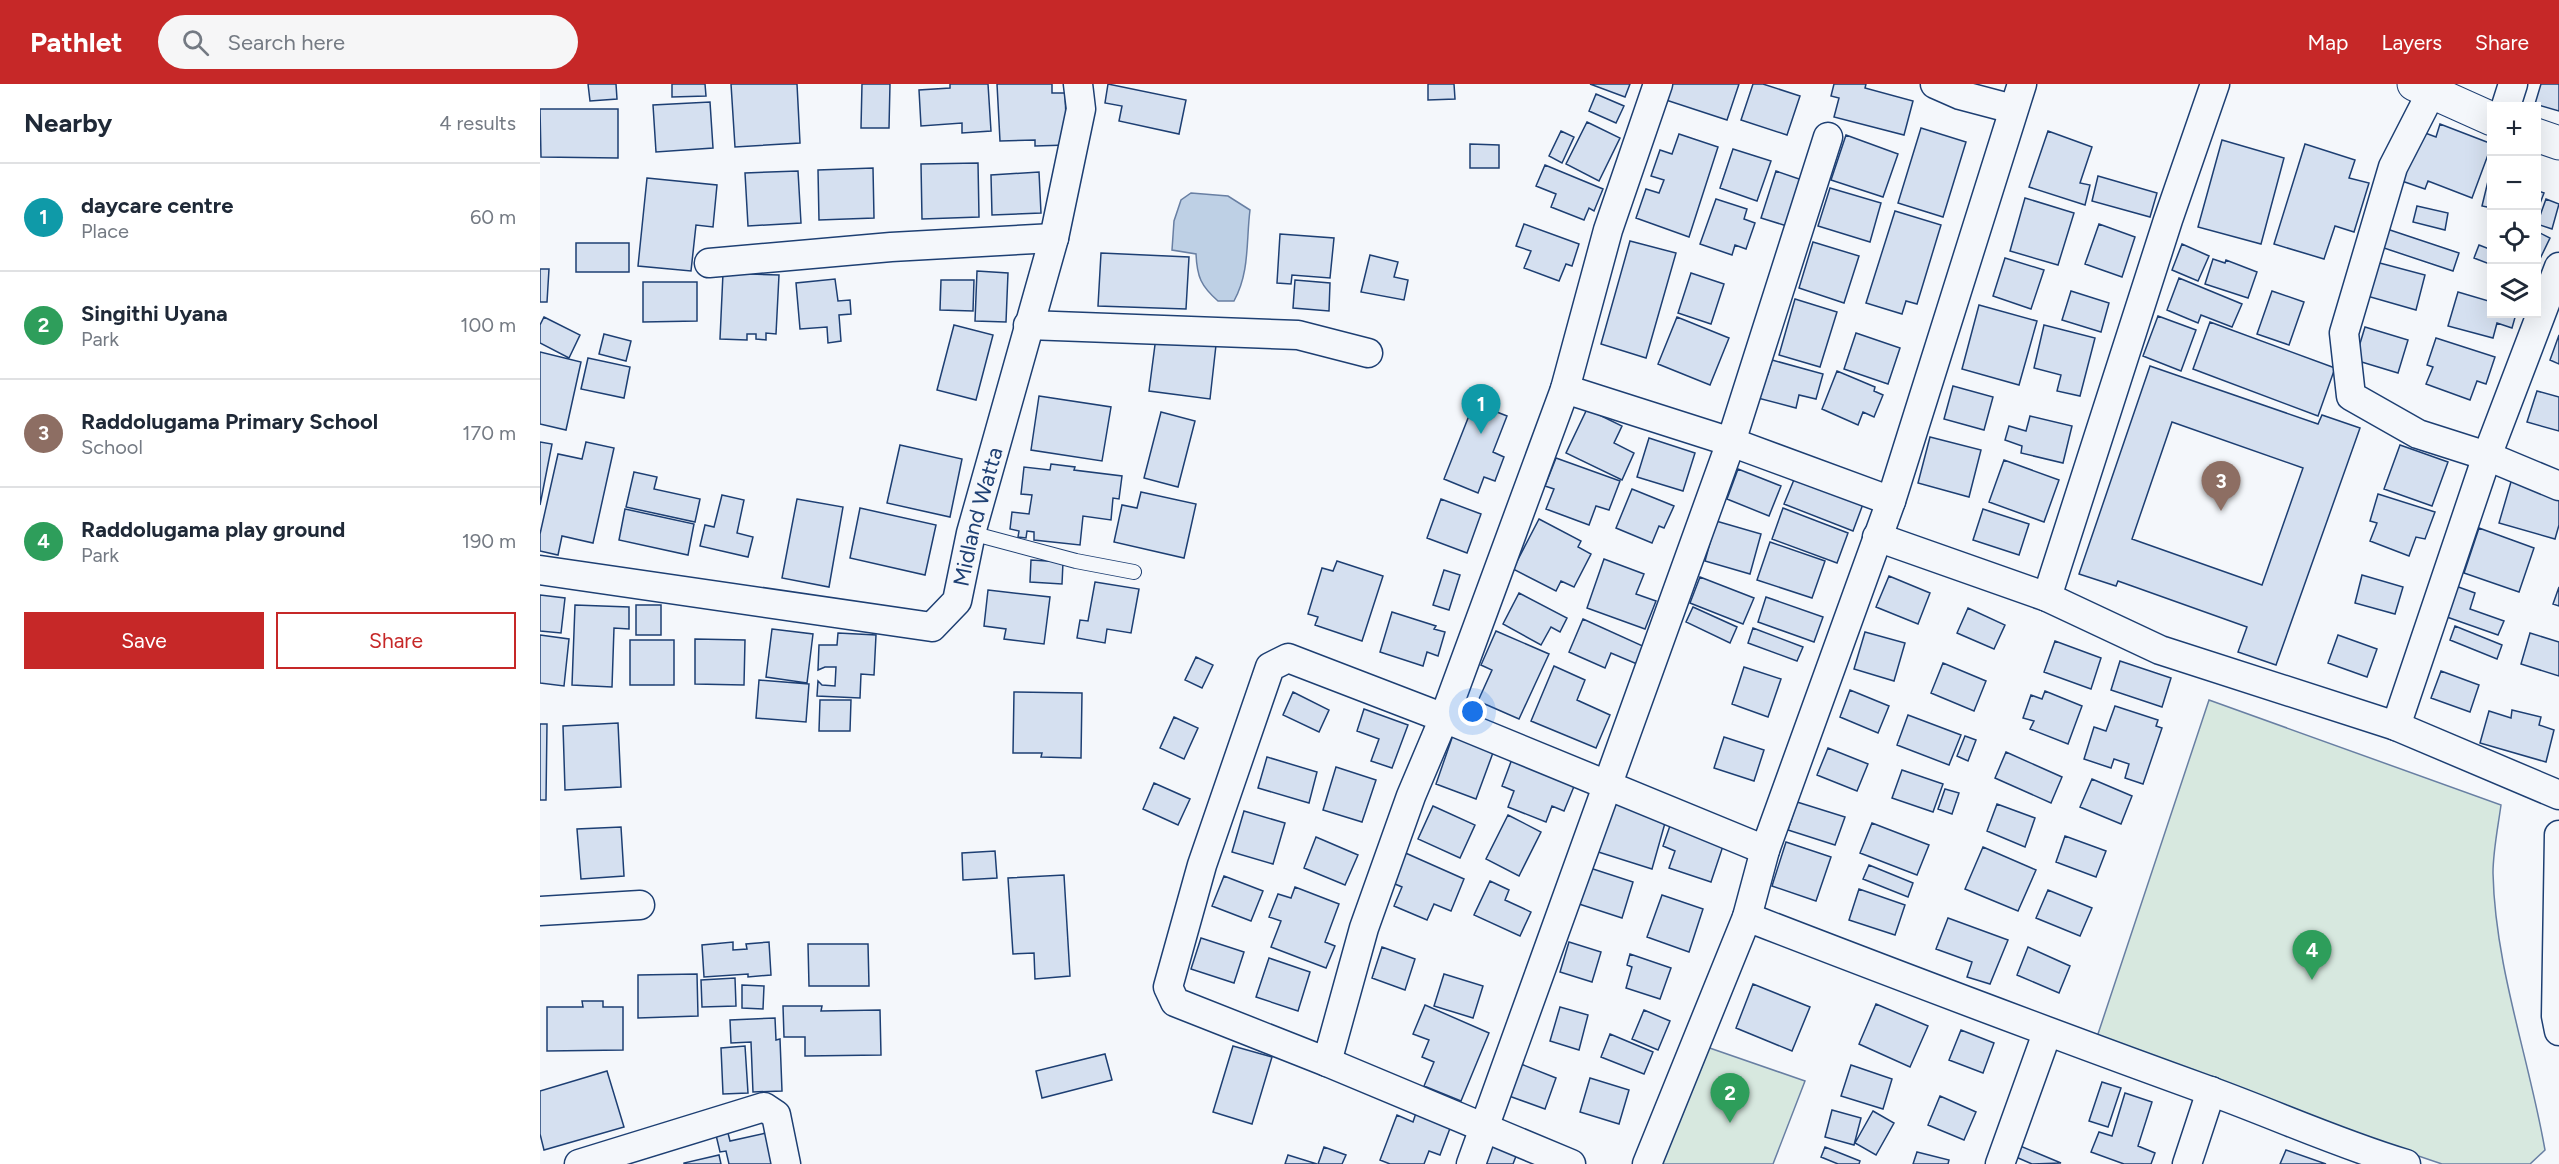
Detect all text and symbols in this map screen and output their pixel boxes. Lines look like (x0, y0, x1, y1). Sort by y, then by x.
search box (158, 15, 578, 69)
text: Pathlet (30, 25, 122, 59)
icon: search (179, 26, 212, 59)
text: Search here (227, 29, 345, 56)
text: Map (2308, 30, 2348, 55)
text: Layers (2381, 30, 2442, 55)
text: Share (2475, 30, 2529, 55)
map controls (2487, 102, 2541, 318)
button: + (2487, 102, 2541, 156)
text: Nearby (24, 107, 112, 139)
text: 4 results (439, 111, 516, 135)
button: − (2487, 156, 2541, 210)
text: daycare centre (81, 192, 233, 219)
text: 1 (39, 205, 48, 229)
text: 60 m (470, 205, 516, 229)
button: locate (2487, 210, 2541, 264)
text: Place (81, 219, 129, 243)
button: layers (2487, 264, 2541, 318)
text: Singithi Uyana (81, 300, 228, 327)
text: 2 (38, 313, 49, 337)
text: 100 m (460, 313, 516, 337)
text: Park (81, 327, 119, 351)
pin: 1 (1462, 384, 1500, 434)
text: Raddolugama Primary School (81, 408, 378, 435)
text: 3 (38, 421, 49, 445)
text: 170 m (462, 421, 516, 445)
text: School (81, 435, 143, 459)
street label: Midland Watta (947, 444, 1008, 589)
pin: 3 (2202, 462, 2240, 511)
text: Raddolugama play ground (81, 516, 345, 543)
text: 4 (37, 529, 50, 553)
text: 190 m (462, 529, 516, 553)
text: Park (81, 543, 119, 567)
button: Save (24, 612, 264, 669)
button: Share (276, 612, 516, 669)
your location (1458, 697, 1487, 726)
pin: 4 (2292, 930, 2332, 980)
pin: 2 (1710, 1074, 1750, 1123)

